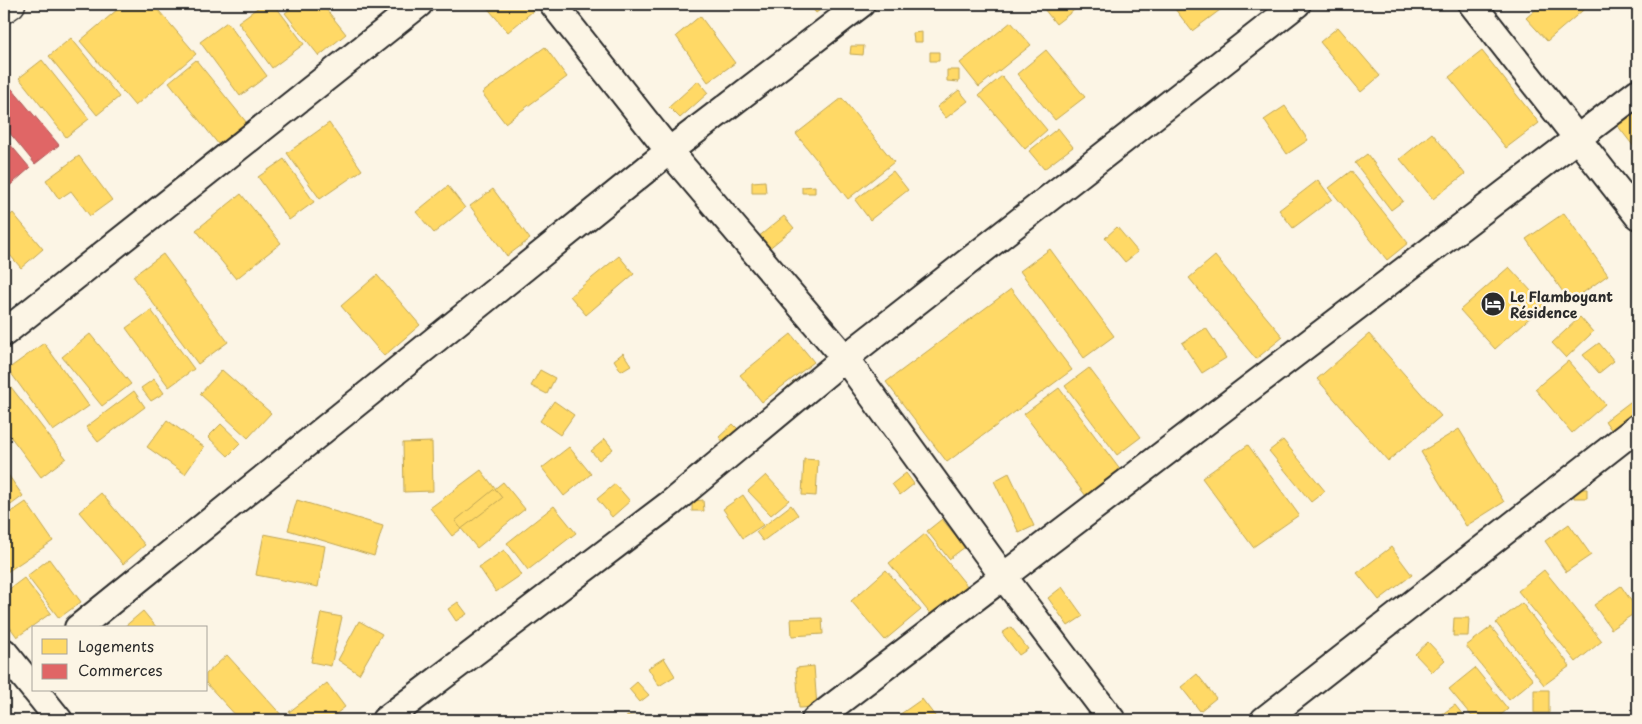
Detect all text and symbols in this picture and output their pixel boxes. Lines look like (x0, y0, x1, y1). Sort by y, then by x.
place label: Le Flamboyant Résidence (1510, 286, 1613, 323)
hotel icon: Le Flamboyant Résidence (1480, 291, 1506, 317)
legend (32, 626, 208, 692)
text: Logements (78, 634, 154, 657)
text: Commerces (78, 658, 163, 681)

